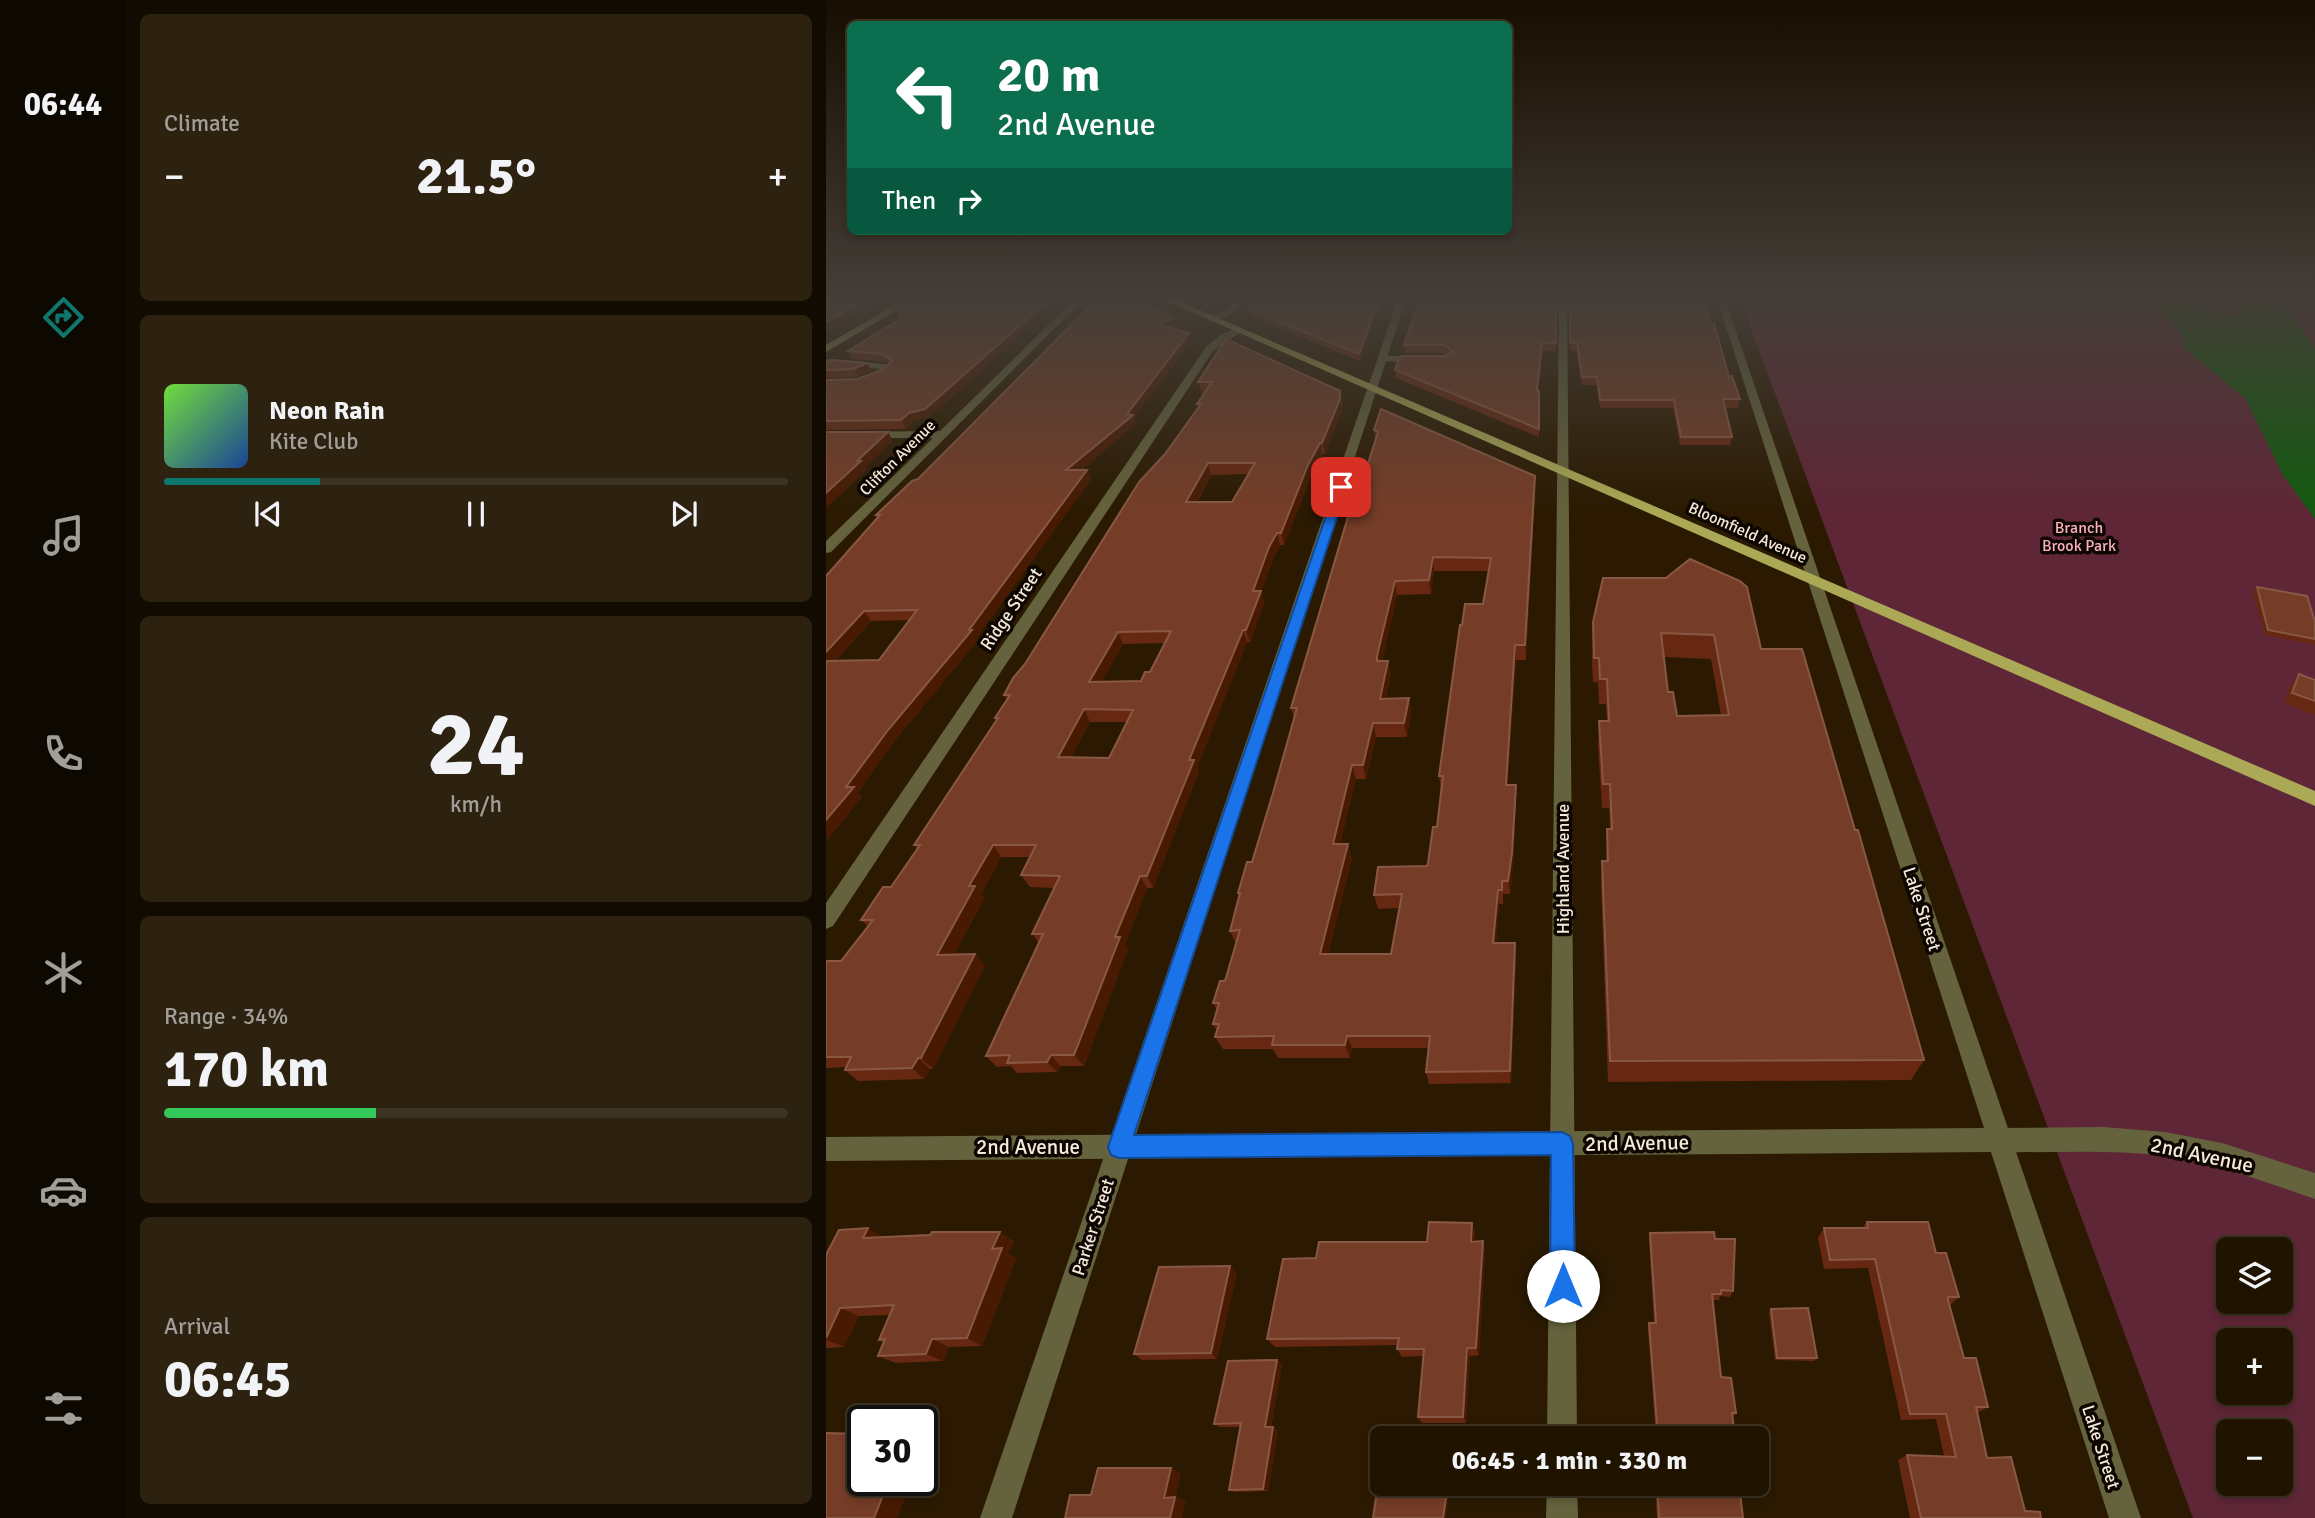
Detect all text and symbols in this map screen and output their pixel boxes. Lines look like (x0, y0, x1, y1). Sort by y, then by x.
text: 20 m (997, 45, 1100, 105)
icon: left (882, 49, 973, 140)
text: 06:44 (24, 85, 102, 124)
text: 2nd Avenue (997, 105, 1156, 144)
text: Climate (164, 109, 240, 138)
text: 21.5° (416, 144, 536, 208)
text: − (164, 153, 185, 200)
text: + (767, 153, 788, 200)
icon: right (950, 182, 988, 220)
text: Then (882, 185, 936, 217)
icon: directions (39, 293, 88, 342)
text: Neon Rain (269, 395, 385, 427)
street label: Clifton Avenue (855, 415, 940, 500)
text: Kite Club (269, 427, 358, 456)
pin (1311, 457, 1371, 517)
icon: arrive (1322, 468, 1360, 506)
icon: previous (249, 495, 287, 533)
icon: pause (457, 495, 495, 533)
icon: next (665, 495, 703, 533)
street label: Bloomfield Avenue (1685, 498, 1810, 568)
icon: music (39, 511, 88, 560)
park label: Branch Brook Park (2042, 518, 2116, 556)
street label: Ridge Street (975, 564, 1047, 654)
text: 24 (427, 688, 525, 801)
icon: phone (39, 729, 88, 778)
text: km/h (450, 790, 502, 819)
street label: Highland Avenue (1552, 804, 1574, 934)
street label: Lake Street (1898, 864, 1946, 954)
icon: climate (39, 948, 88, 997)
text: Range · 34% (164, 1002, 288, 1031)
text: 170 km (164, 1037, 329, 1101)
street label: 2nd Avenue (1585, 1129, 1689, 1157)
street label: 2nd Avenue (2148, 1131, 2256, 1179)
street label: 2nd Avenue (976, 1134, 1080, 1160)
icon: car (39, 1166, 88, 1215)
street label: Parker Street (1067, 1176, 1119, 1278)
map controls (2216, 1237, 2293, 1496)
button: layers (2216, 1237, 2293, 1314)
position arrow (1526, 1249, 1600, 1323)
text: Arrival (164, 1312, 230, 1341)
button: + (2216, 1328, 2293, 1405)
text: 06:45 (164, 1347, 292, 1411)
icon: filters (39, 1384, 88, 1433)
street label: Lake Street (2077, 1402, 2125, 1492)
speed limit sign: 30 (847, 1405, 938, 1496)
button: − (2216, 1419, 2293, 1496)
text: 06:45 · 1 min · 330 m (1452, 1445, 1687, 1477)

